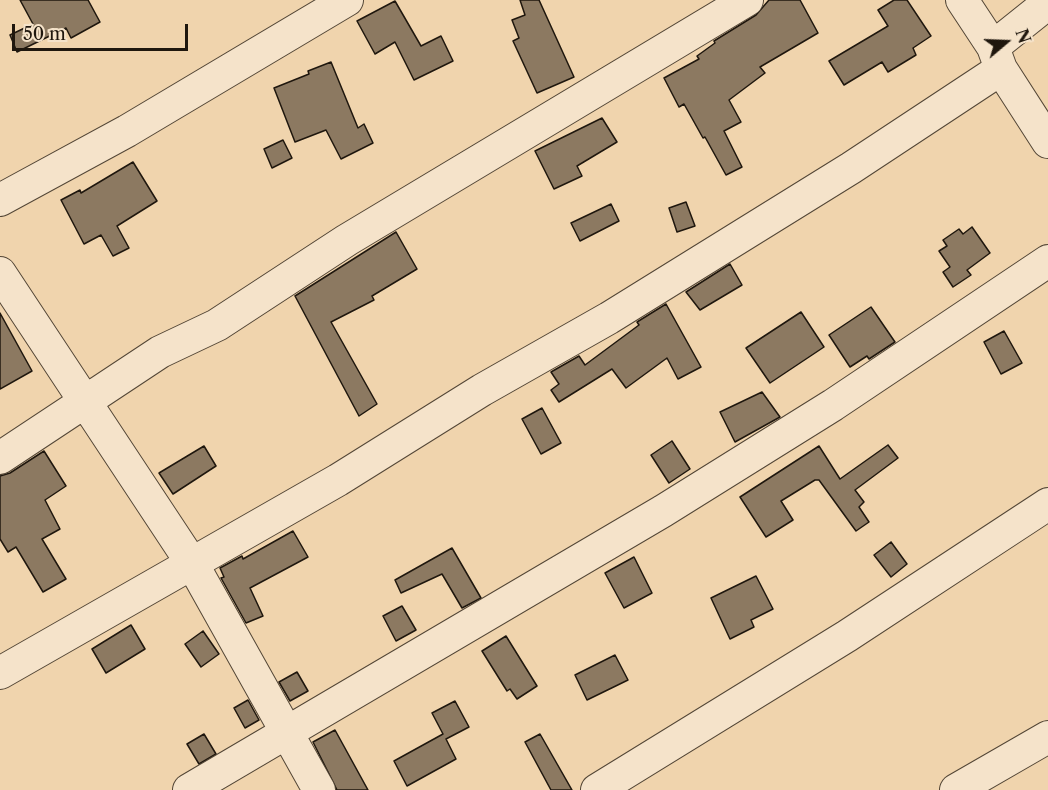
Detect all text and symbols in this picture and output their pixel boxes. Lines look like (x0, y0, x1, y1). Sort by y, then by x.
scale bar (15, 12, 190, 50)
north arrow (976, 12, 1036, 72)
text: 50 m (23, 23, 66, 45)
text: N (1011, 26, 1035, 46)

